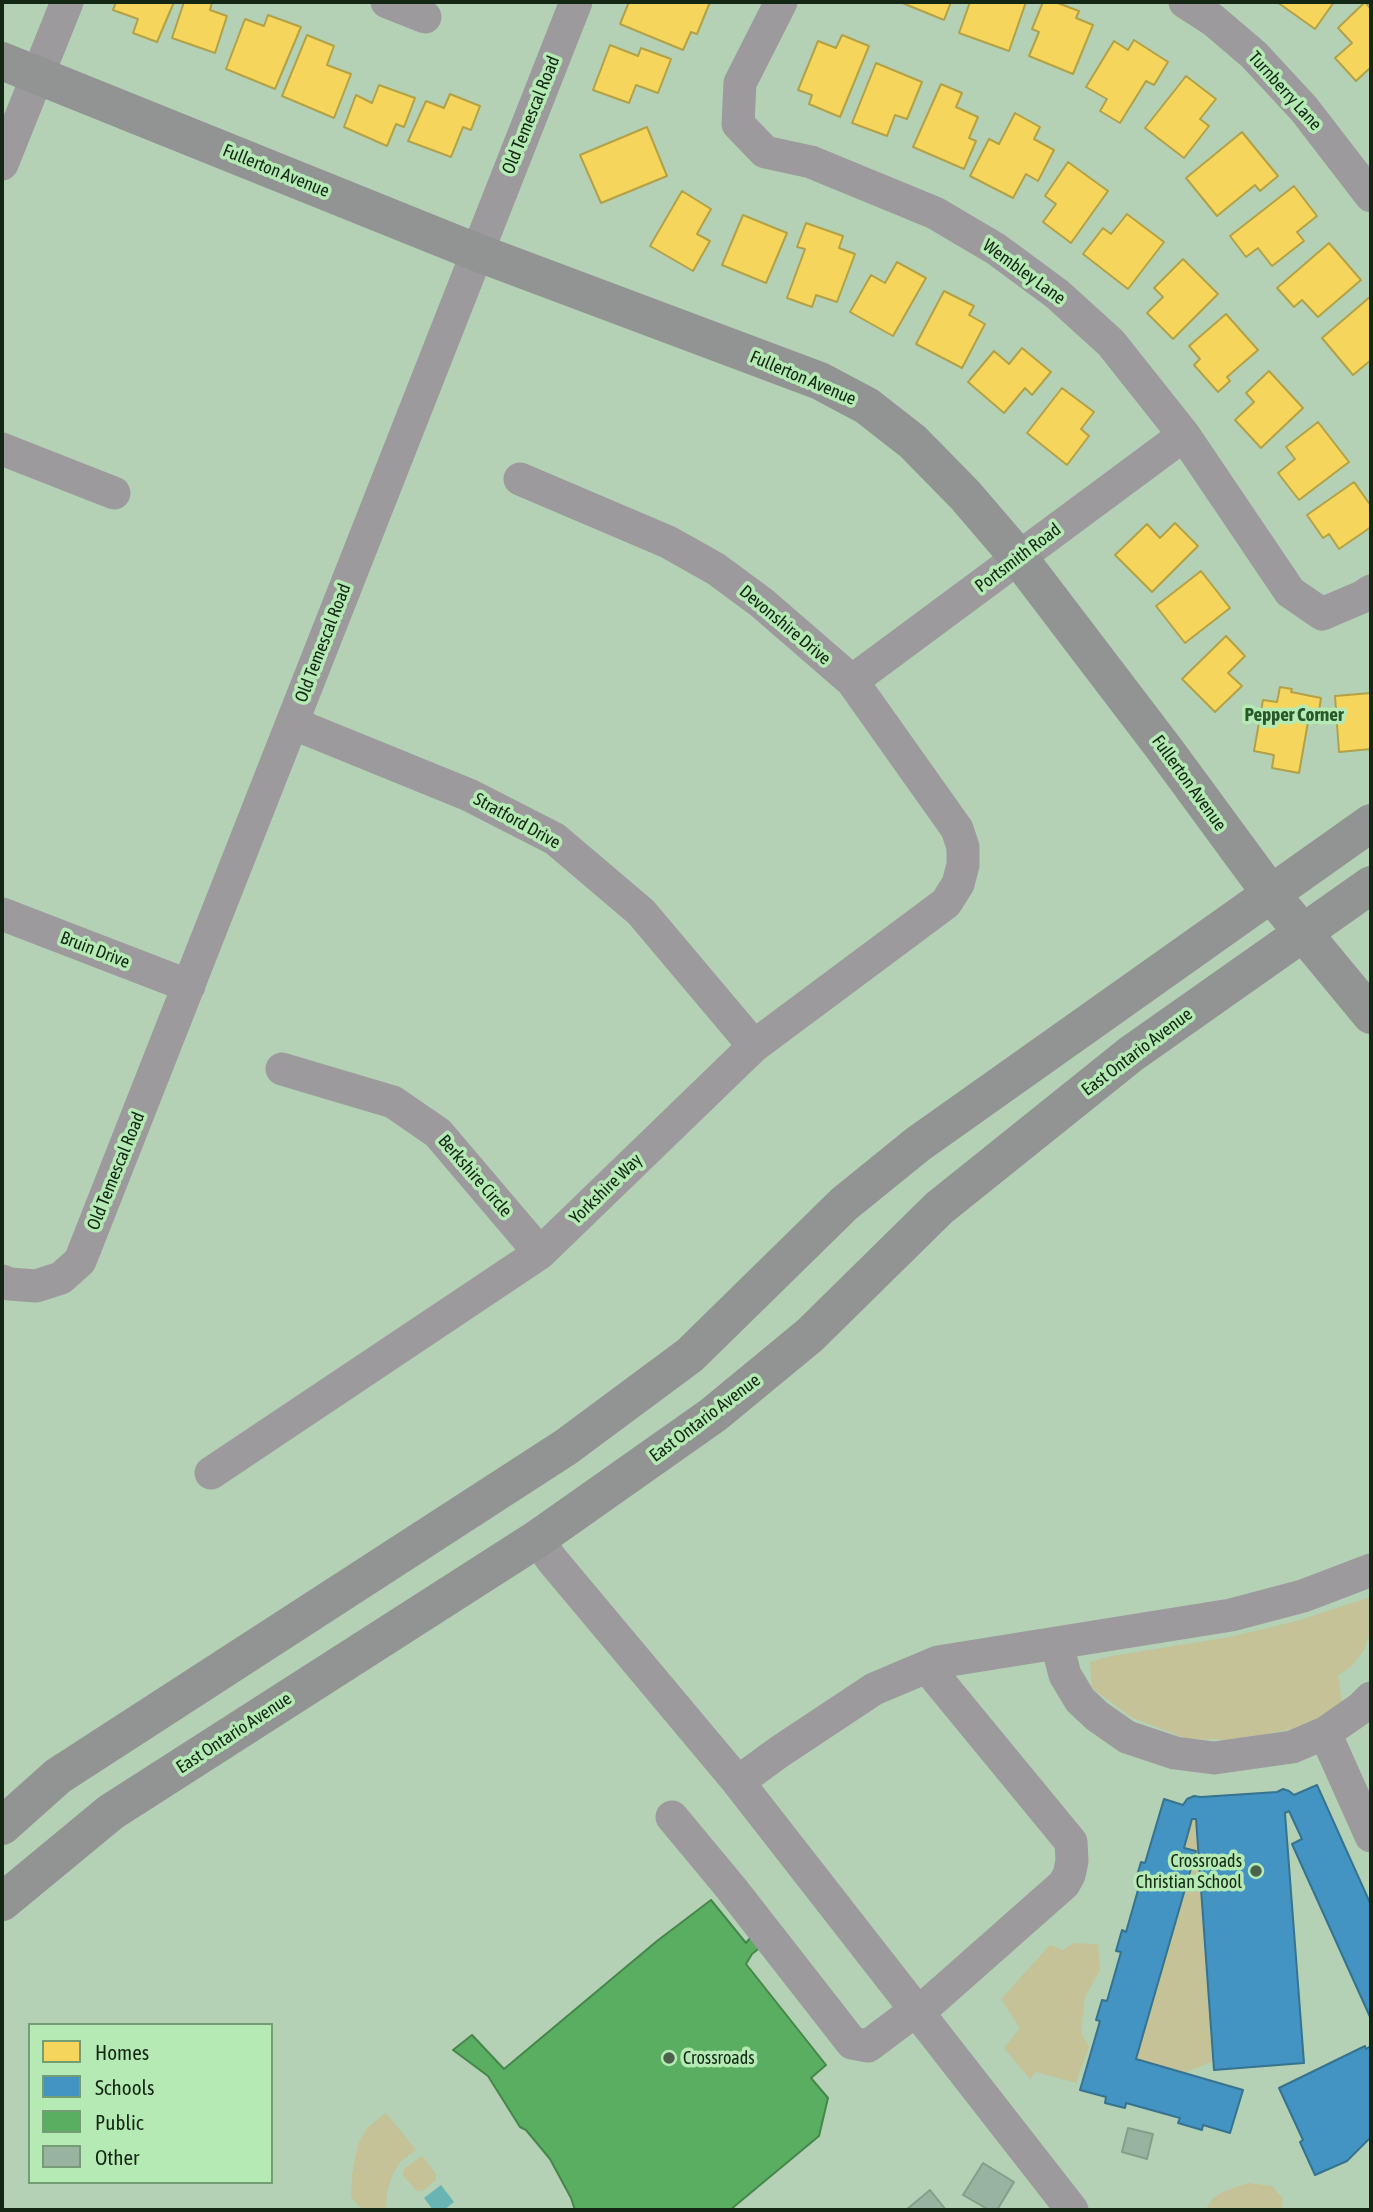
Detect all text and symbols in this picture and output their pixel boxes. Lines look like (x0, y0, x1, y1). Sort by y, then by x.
street label: Turnberry Lane (1244, 47, 1326, 135)
street label: Old Temescal Road (498, 53, 564, 177)
street label: Fullerton Avenue (220, 140, 332, 202)
street label: Wembley Lane (978, 235, 1070, 309)
street label: Fullerton Avenue (747, 346, 859, 410)
street label: Portsmith Road (971, 519, 1065, 597)
street label: Old Temescal Road (290, 581, 356, 705)
street label: Devonshire Drive (735, 581, 835, 669)
district label: Pepper Corner (1244, 704, 1344, 726)
street label: Fullerton Avenue (1147, 731, 1231, 835)
street label: Stratford Drive (470, 788, 564, 854)
street label: Bruin Drive (57, 927, 133, 973)
street label: East Ontario Avenue (1077, 1003, 1197, 1101)
street label: Old Temescal Road (83, 1109, 149, 1233)
street label: Berkshire Circle (433, 1130, 517, 1222)
street label: Yorkshire Way (565, 1149, 647, 1229)
street label: East Ontario Avenue (645, 1369, 765, 1467)
street label: East Ontario Avenue (172, 1688, 296, 1778)
place label: Crossroads Christian School (1136, 1850, 1242, 1892)
marker: Crossroads Christian School (1248, 1863, 1264, 1879)
legend (28, 2023, 273, 2184)
text: Homes (95, 2040, 149, 2064)
place label: Crossroads (683, 2047, 755, 2069)
marker: Crossroads (661, 2050, 677, 2066)
text: Schools (95, 2075, 155, 2099)
text: Public (95, 2110, 144, 2134)
text: Other (95, 2145, 139, 2169)

